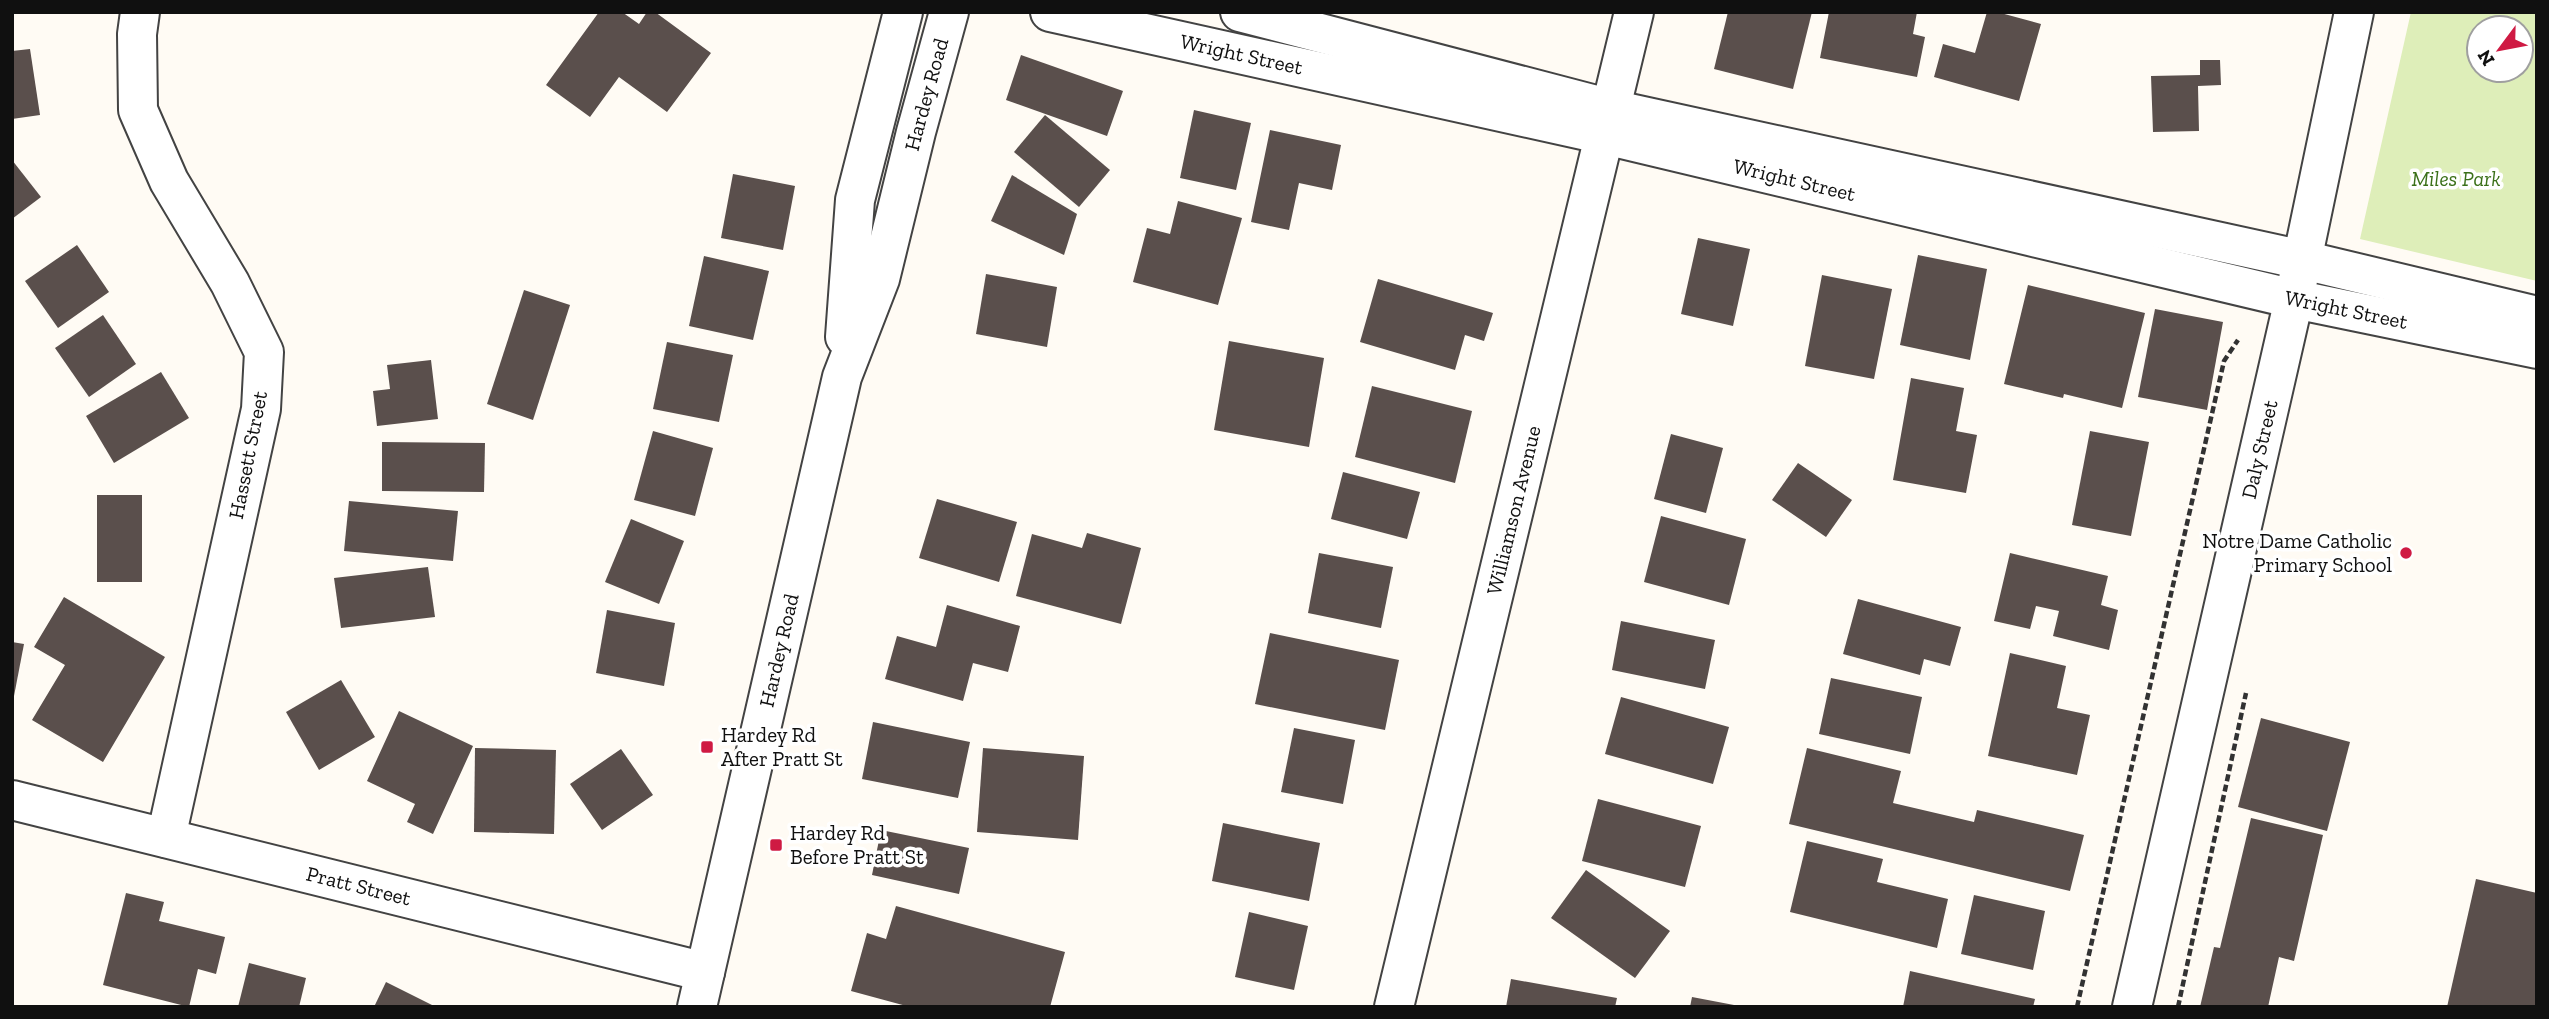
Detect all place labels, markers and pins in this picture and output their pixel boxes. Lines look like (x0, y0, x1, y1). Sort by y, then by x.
place label: Notre Dame Catholic Primary School (2202, 528, 2392, 577)
marker: Notre Dame Catholic Primary School (2398, 545, 2414, 561)
place label: Hardey Rd After Pratt St (721, 722, 843, 771)
marker: Hardey Rd After Pratt St (699, 739, 715, 755)
place label: Hardey Rd Before Pratt St (790, 820, 924, 869)
marker: Hardey Rd Before Pratt St (768, 837, 784, 853)

